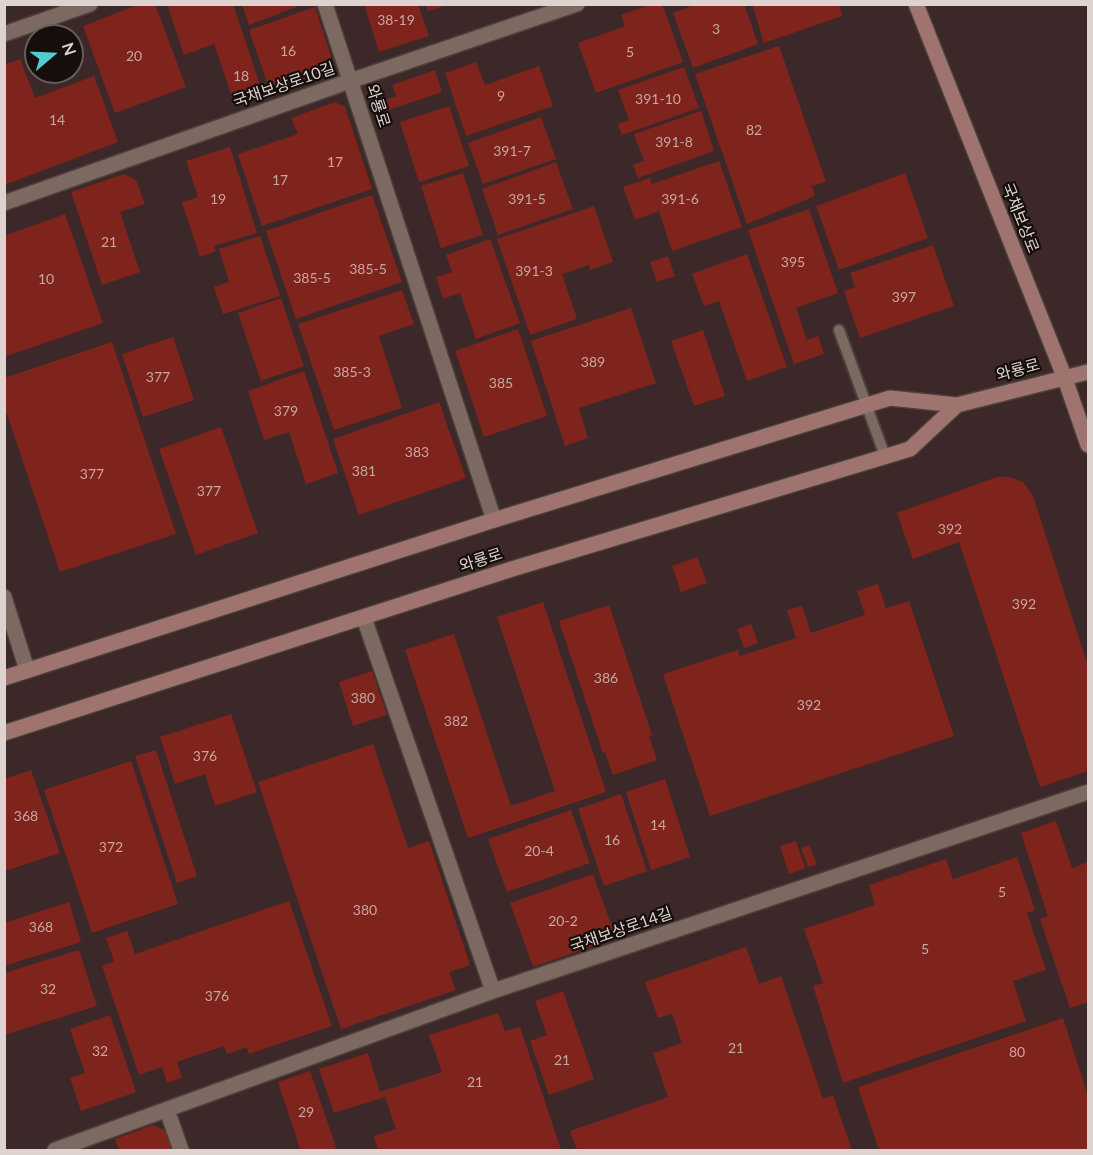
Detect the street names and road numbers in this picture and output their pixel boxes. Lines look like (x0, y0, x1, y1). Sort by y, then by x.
street label: 국채보상로10길 (230, 59, 338, 111)
street label: 와룡로 (362, 82, 394, 130)
street label: 국채보상로 (997, 180, 1043, 256)
street label: 와룡로 (994, 355, 1042, 385)
street label: 와룡로 (457, 544, 505, 576)
street label: 국채보상로14길 (567, 904, 675, 956)

